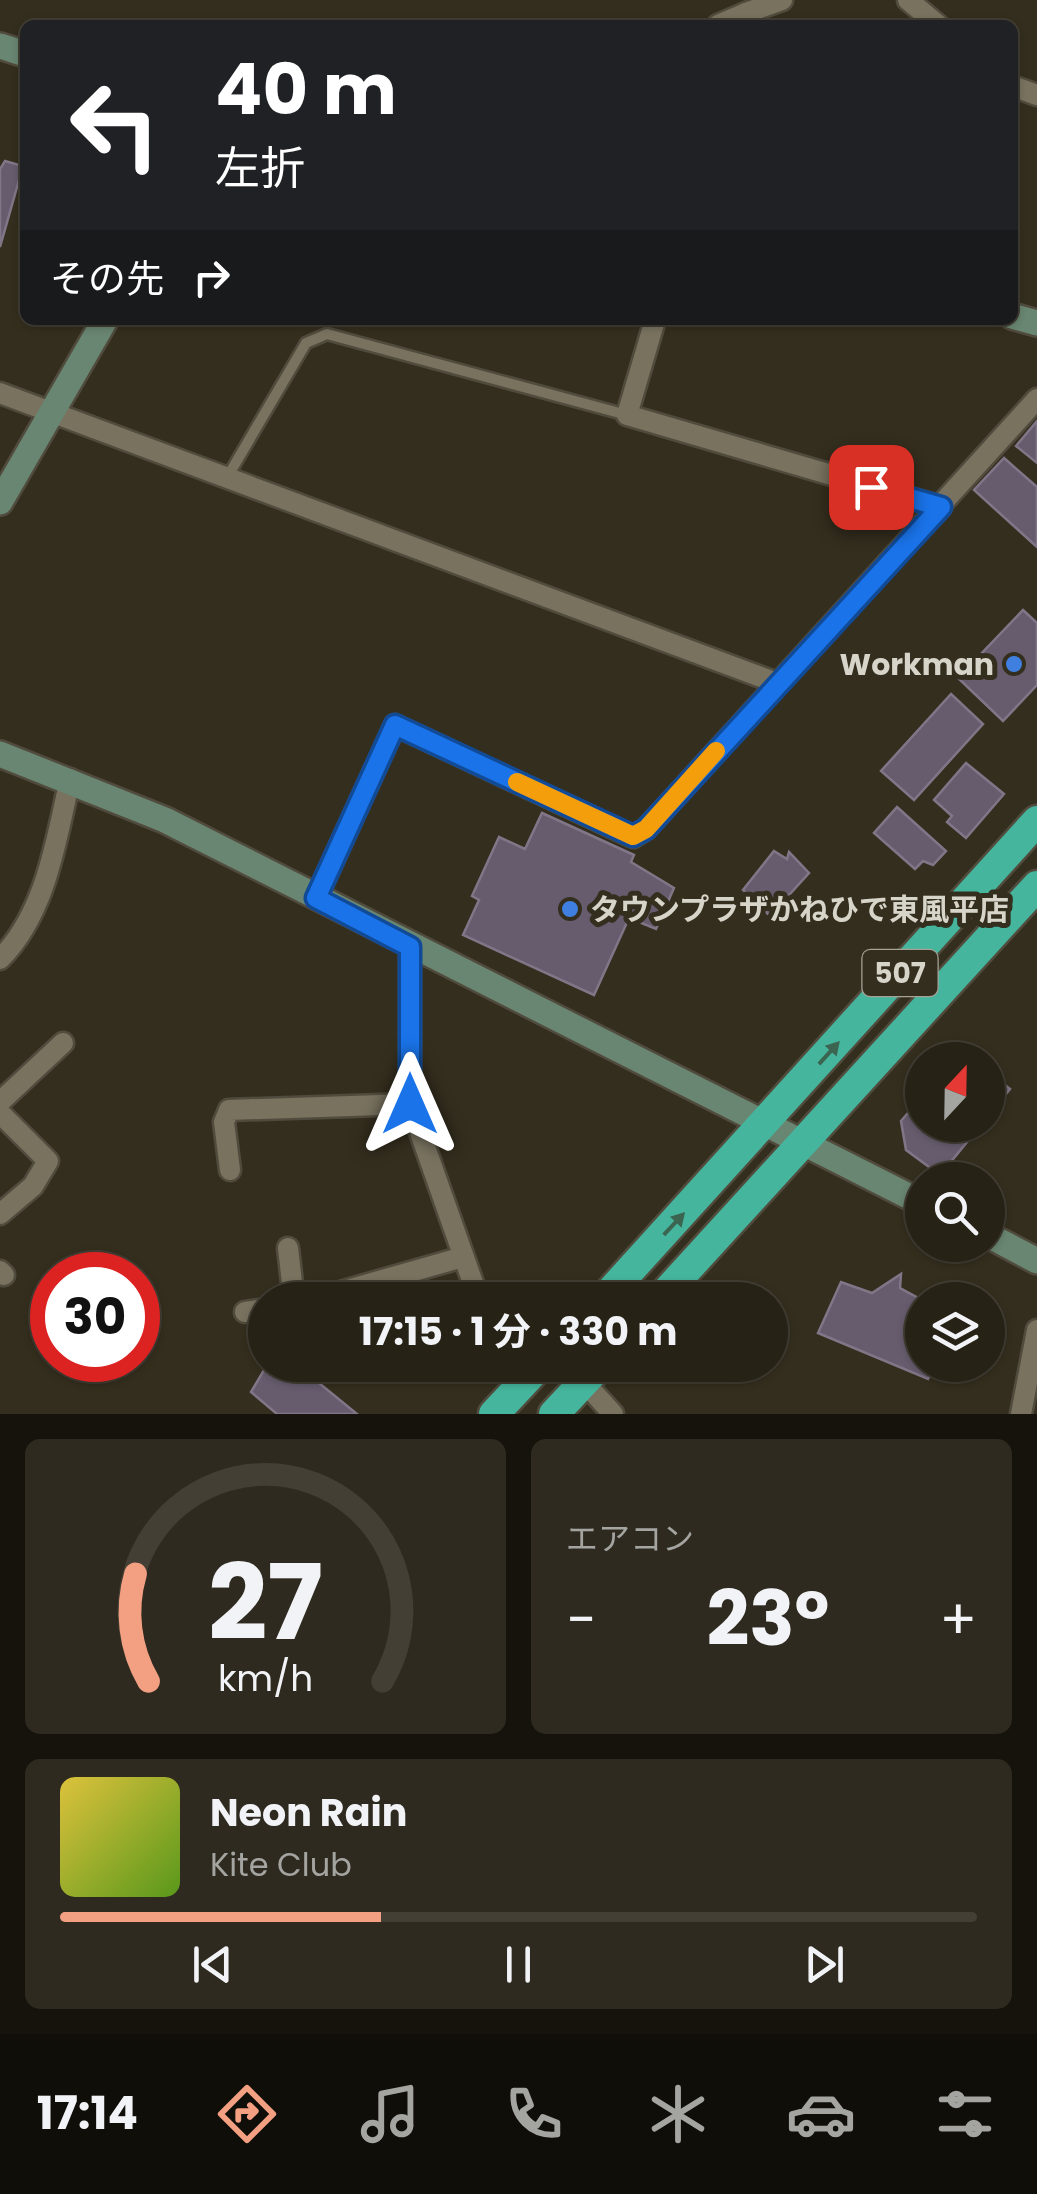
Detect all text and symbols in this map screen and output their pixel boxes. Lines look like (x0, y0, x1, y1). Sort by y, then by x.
text: 40 m (215, 40, 397, 139)
icon: left (50, 60, 180, 190)
text: 左折 (215, 137, 305, 200)
icon: right (184, 250, 239, 305)
text: その先 (50, 252, 164, 305)
pin (829, 445, 914, 530)
icon: arrive (844, 460, 899, 515)
place label: Workman (840, 643, 994, 686)
marker: Workman (1003, 653, 1025, 675)
place label: タウンプラザかねひで東風平店 (590, 888, 1009, 931)
marker: タウンプラザかねひで東風平店 (559, 898, 581, 920)
road number: 507 (862, 950, 938, 996)
one-way arrow (817, 1041, 840, 1065)
north arrow (905, 1042, 1005, 1142)
map controls (905, 1042, 1005, 1382)
position arrow (358, 1052, 462, 1156)
button: search (905, 1162, 1005, 1262)
one-way arrow (662, 1212, 685, 1236)
speed limit sign: 30 (30, 1252, 160, 1382)
button: layers (905, 1282, 1005, 1382)
text: 17:15 · 1 分 · 330 m (359, 1305, 677, 1358)
text: エアコン (566, 1516, 694, 1561)
text: 27 (208, 1530, 323, 1675)
text: 23° (706, 1566, 829, 1671)
text: − (566, 1581, 596, 1658)
text: + (939, 1581, 977, 1658)
text: km/h (218, 1653, 313, 1704)
text: Neon Rain (210, 1786, 407, 1839)
text: Kite Club (210, 1842, 352, 1887)
icon: previous (185, 1937, 240, 1992)
icon: pause (491, 1937, 546, 1992)
icon: next (797, 1937, 852, 1992)
icon: directions (212, 2079, 282, 2149)
icon: music (355, 2079, 425, 2149)
icon: phone (499, 2079, 569, 2149)
icon: climate (643, 2079, 713, 2149)
icon: car (786, 2079, 856, 2149)
icon: filters (930, 2079, 1000, 2149)
text: 17:14 (37, 2082, 138, 2145)

